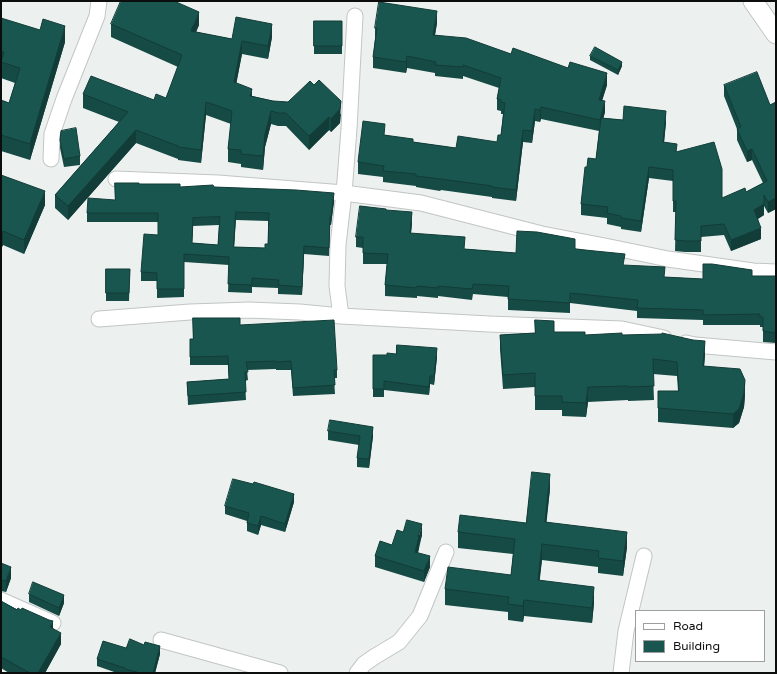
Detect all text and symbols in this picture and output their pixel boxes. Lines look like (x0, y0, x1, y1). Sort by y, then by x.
legend (635, 610, 765, 662)
text: Road (673, 619, 703, 633)
text: Building (673, 639, 720, 653)

